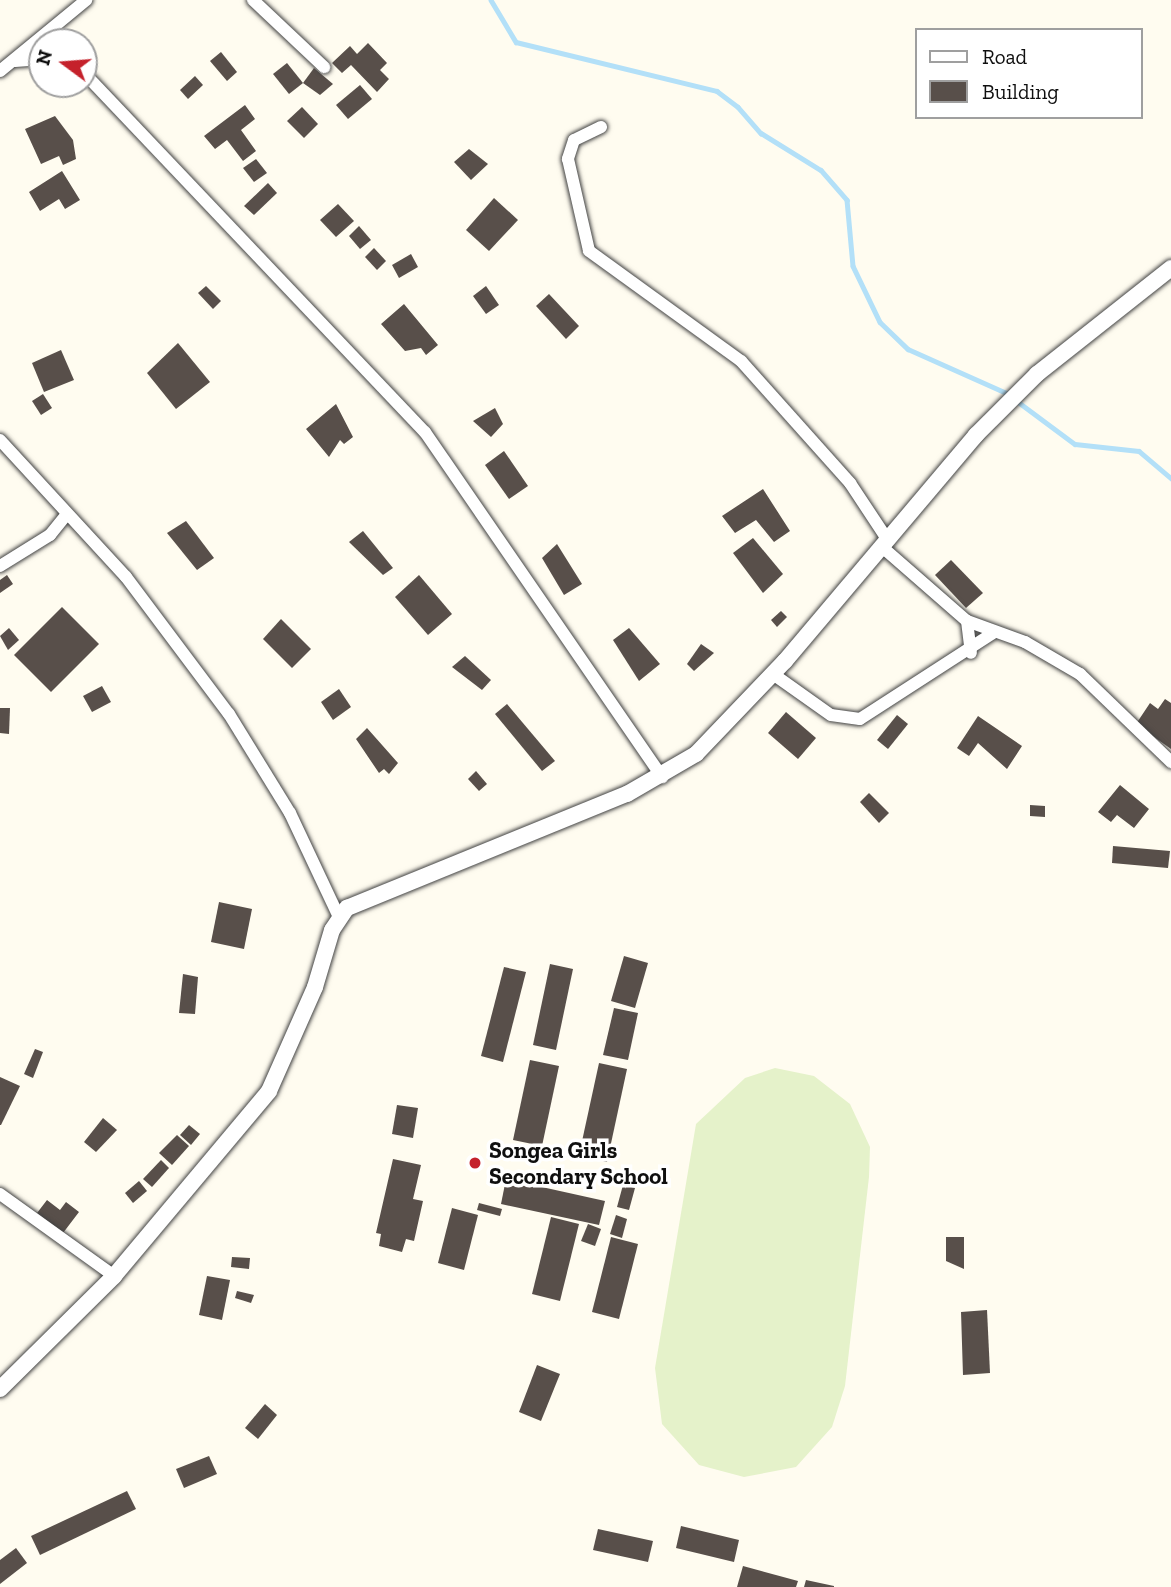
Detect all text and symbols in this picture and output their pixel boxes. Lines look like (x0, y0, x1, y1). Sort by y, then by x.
north arrow (28, 28, 98, 98)
legend (916, 28, 1143, 119)
text: Road (982, 44, 1027, 69)
text: N (31, 48, 57, 68)
text: Building (982, 79, 1059, 104)
place label: Songea Girls Secondary School (489, 1136, 668, 1190)
marker: Songea Girls Secondary School (467, 1155, 483, 1171)

